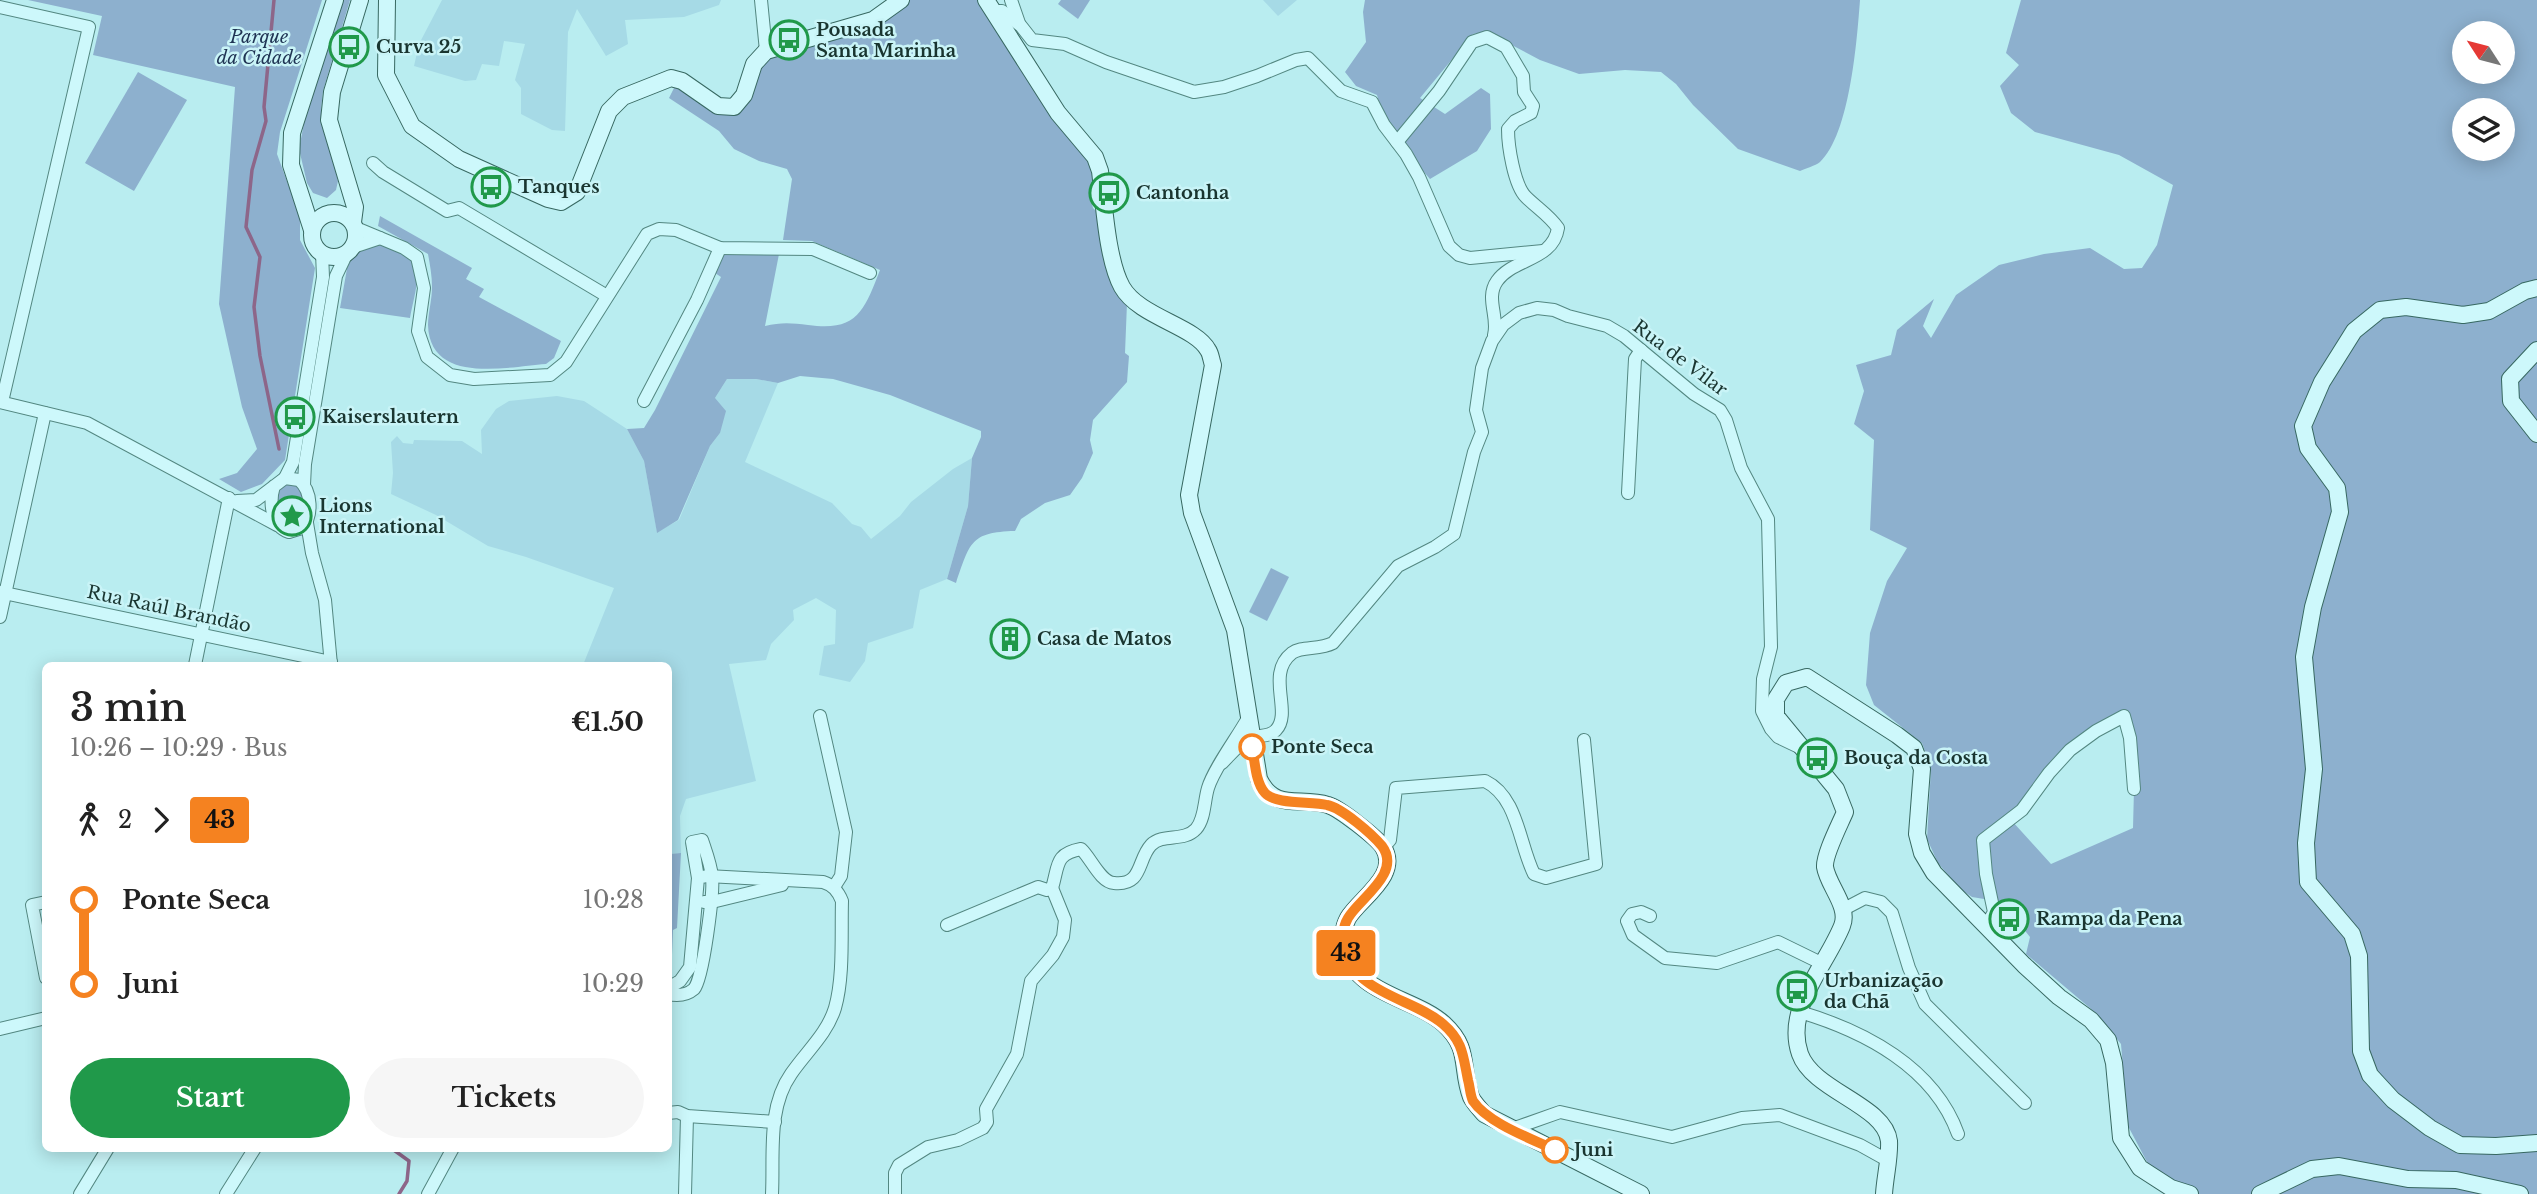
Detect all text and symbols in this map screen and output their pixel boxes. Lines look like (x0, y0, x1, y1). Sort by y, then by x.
bus stop icon: Pousada Santa Marinha (768, 19, 810, 61)
place label: Pousada Santa Marinha (816, 19, 957, 62)
north arrow (2452, 21, 2515, 84)
map controls (2452, 21, 2515, 161)
park label: Parque da Cidade (217, 26, 301, 69)
bus stop icon: Curva 25 (328, 26, 370, 68)
place label: Curva 25 (376, 36, 461, 58)
button: layers (2452, 98, 2515, 161)
bus stop icon: Tanques (470, 166, 512, 208)
bus stop icon: Cantonha (1088, 172, 1130, 214)
place label: Tanques (518, 176, 600, 198)
place label: Cantonha (1136, 182, 1230, 204)
street label: Rua de Vilar (1628, 315, 1732, 401)
bus stop icon: Kaiserslautern (274, 396, 316, 438)
place label: Kaiserslautern (322, 406, 459, 428)
place icon: Lions International (271, 495, 313, 537)
place label: Lions International (319, 495, 445, 538)
street label: Rua Raúl Brandão (85, 581, 253, 637)
building icon: Casa de Matos (989, 618, 1031, 660)
place label: Casa de Matos (1037, 628, 1172, 650)
text: 3 min (70, 684, 187, 731)
text: €1.50 (571, 706, 644, 738)
text: 10:26 – 10:29 · Bus (70, 734, 287, 762)
marker: Ponte Seca (1239, 734, 1265, 760)
place label: Ponte Seca (1271, 736, 1374, 758)
bus stop icon: Bouça da Costa (1796, 737, 1838, 779)
place label: Bouça da Costa (1844, 747, 1989, 769)
icon: walk (70, 801, 108, 839)
icon: forward (142, 801, 180, 839)
text: 43 (204, 805, 235, 834)
text: 2 (118, 806, 132, 834)
text: Ponte Seca (122, 884, 270, 916)
text: 10:28 (583, 886, 644, 914)
bus stop icon: Rampa da Pena (1988, 898, 2030, 940)
place label: Rampa da Pena (2036, 908, 2183, 930)
line badge: 43 (1314, 930, 1378, 976)
text: 43 (1330, 938, 1362, 967)
text: Juni (122, 968, 179, 1000)
text: 10:29 (582, 970, 644, 998)
bus stop icon: Urbanização da Chã (1776, 970, 1818, 1012)
place label: Urbanização da Chã (1824, 970, 1943, 1013)
button: Start (70, 1058, 350, 1138)
button: Tickets (364, 1058, 644, 1138)
marker: Juni (1542, 1137, 1568, 1163)
place label: Juni (1570, 1139, 1614, 1161)

